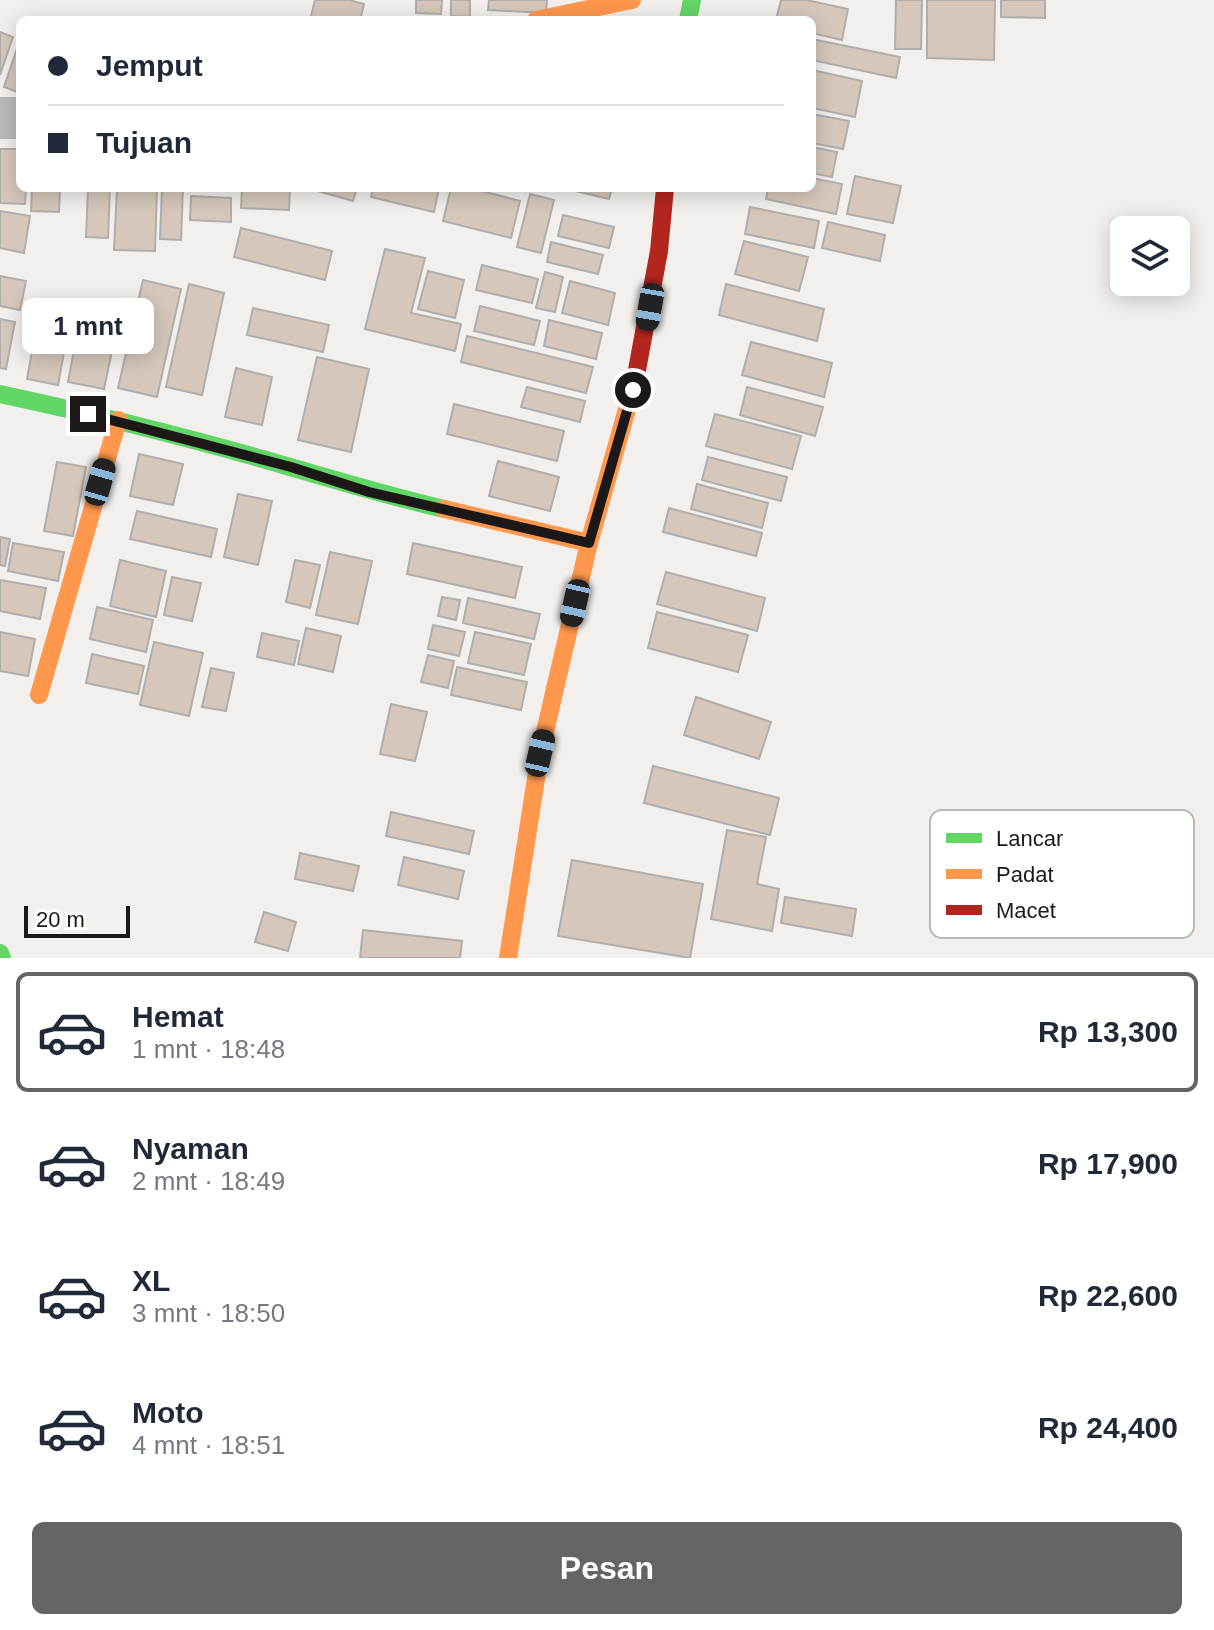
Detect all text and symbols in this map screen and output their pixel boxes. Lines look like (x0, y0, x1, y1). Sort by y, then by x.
text: Jemput (96, 49, 203, 82)
text: Tujuan (96, 126, 192, 159)
map controls (1110, 216, 1190, 296)
button: layers (1110, 216, 1190, 296)
car (634, 281, 666, 333)
callout: 1 mnt (22, 298, 154, 354)
text: 1 mnt (53, 311, 123, 341)
route start (615, 372, 651, 408)
route end (70, 396, 106, 432)
car (82, 456, 118, 508)
car (558, 577, 592, 629)
car (523, 727, 557, 779)
legend (930, 810, 1194, 938)
text: Lancar (996, 826, 1063, 851)
text: Padat (996, 862, 1054, 887)
text: Macet (996, 898, 1056, 923)
scale bar (24, 902, 130, 938)
text: 20 m (36, 907, 85, 932)
icon: car (36, 996, 108, 1068)
text: Hemat (132, 1000, 224, 1033)
text: Rp 13,300 (1038, 1015, 1178, 1048)
text: 1 mnt · 18:48 (132, 1034, 285, 1064)
icon: car (36, 1128, 108, 1200)
text: Nyaman (132, 1132, 249, 1165)
text: Rp 17,900 (1038, 1147, 1178, 1180)
text: 2 mnt · 18:49 (132, 1166, 285, 1196)
icon: car (36, 1260, 108, 1332)
text: XL (132, 1264, 170, 1297)
text: Rp 22,600 (1038, 1279, 1178, 1312)
text: 3 mnt · 18:50 (132, 1298, 285, 1328)
icon: car (36, 1392, 108, 1464)
text: Moto (132, 1396, 204, 1429)
text: Rp 24,400 (1038, 1411, 1178, 1444)
text: 4 mnt · 18:51 (132, 1430, 285, 1460)
button: Pesan (32, 1522, 1182, 1614)

